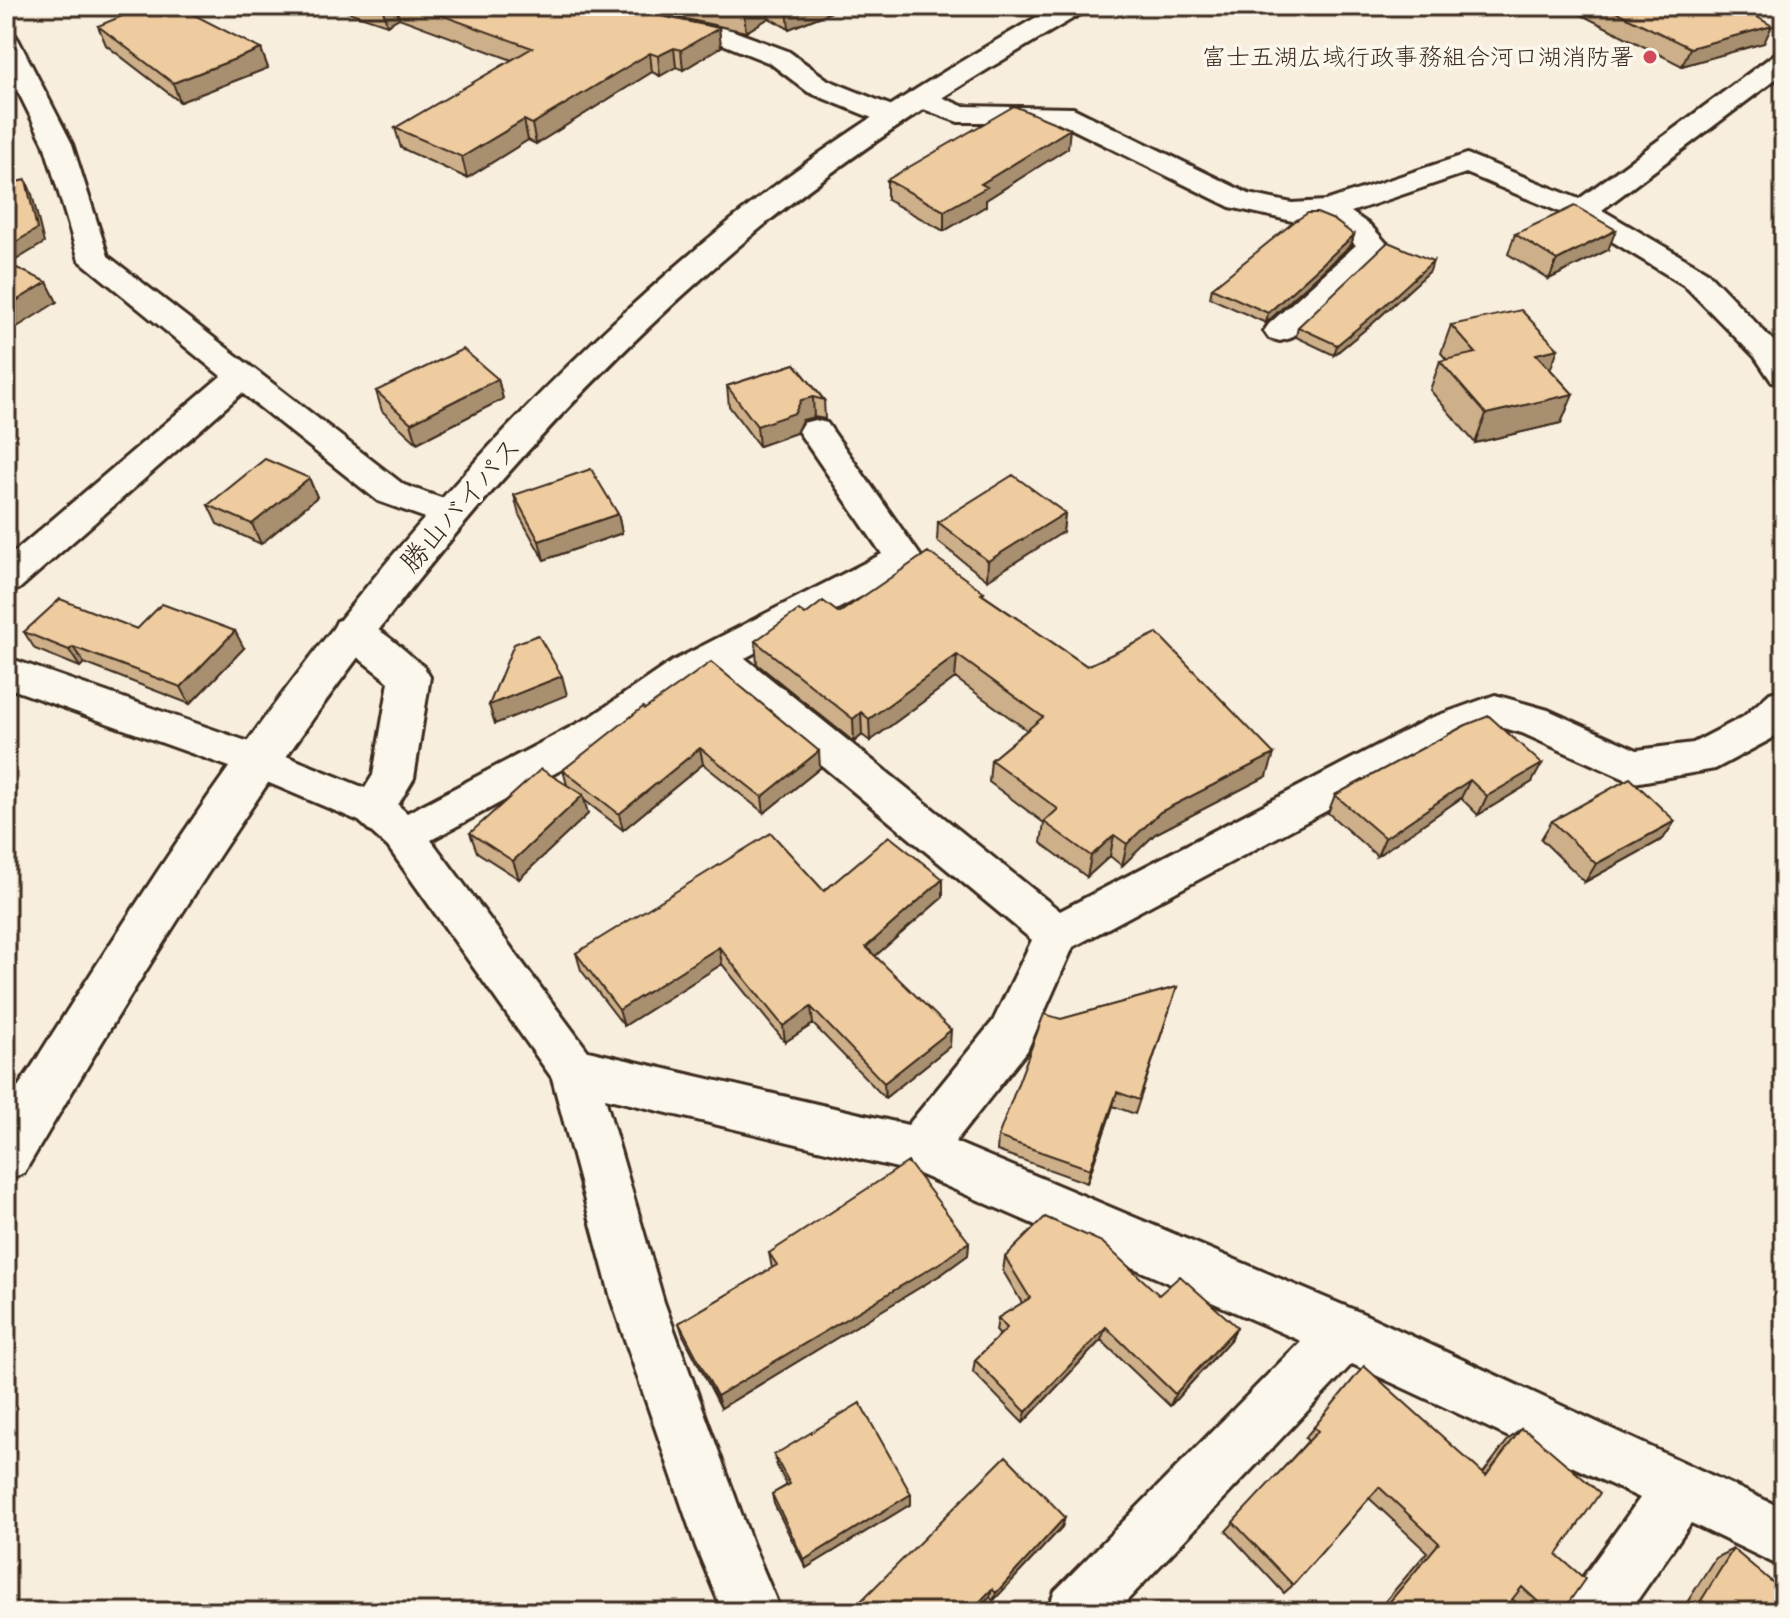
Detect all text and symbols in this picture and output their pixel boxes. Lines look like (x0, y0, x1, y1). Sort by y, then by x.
place label: 富士五湖広域行政事務組合河口湖消防署 (1202, 36, 1634, 78)
marker: 富士五湖広域行政事務組合河口湖消防署 (1641, 48, 1659, 66)
street label: 勝山バイパス (387, 425, 534, 584)

